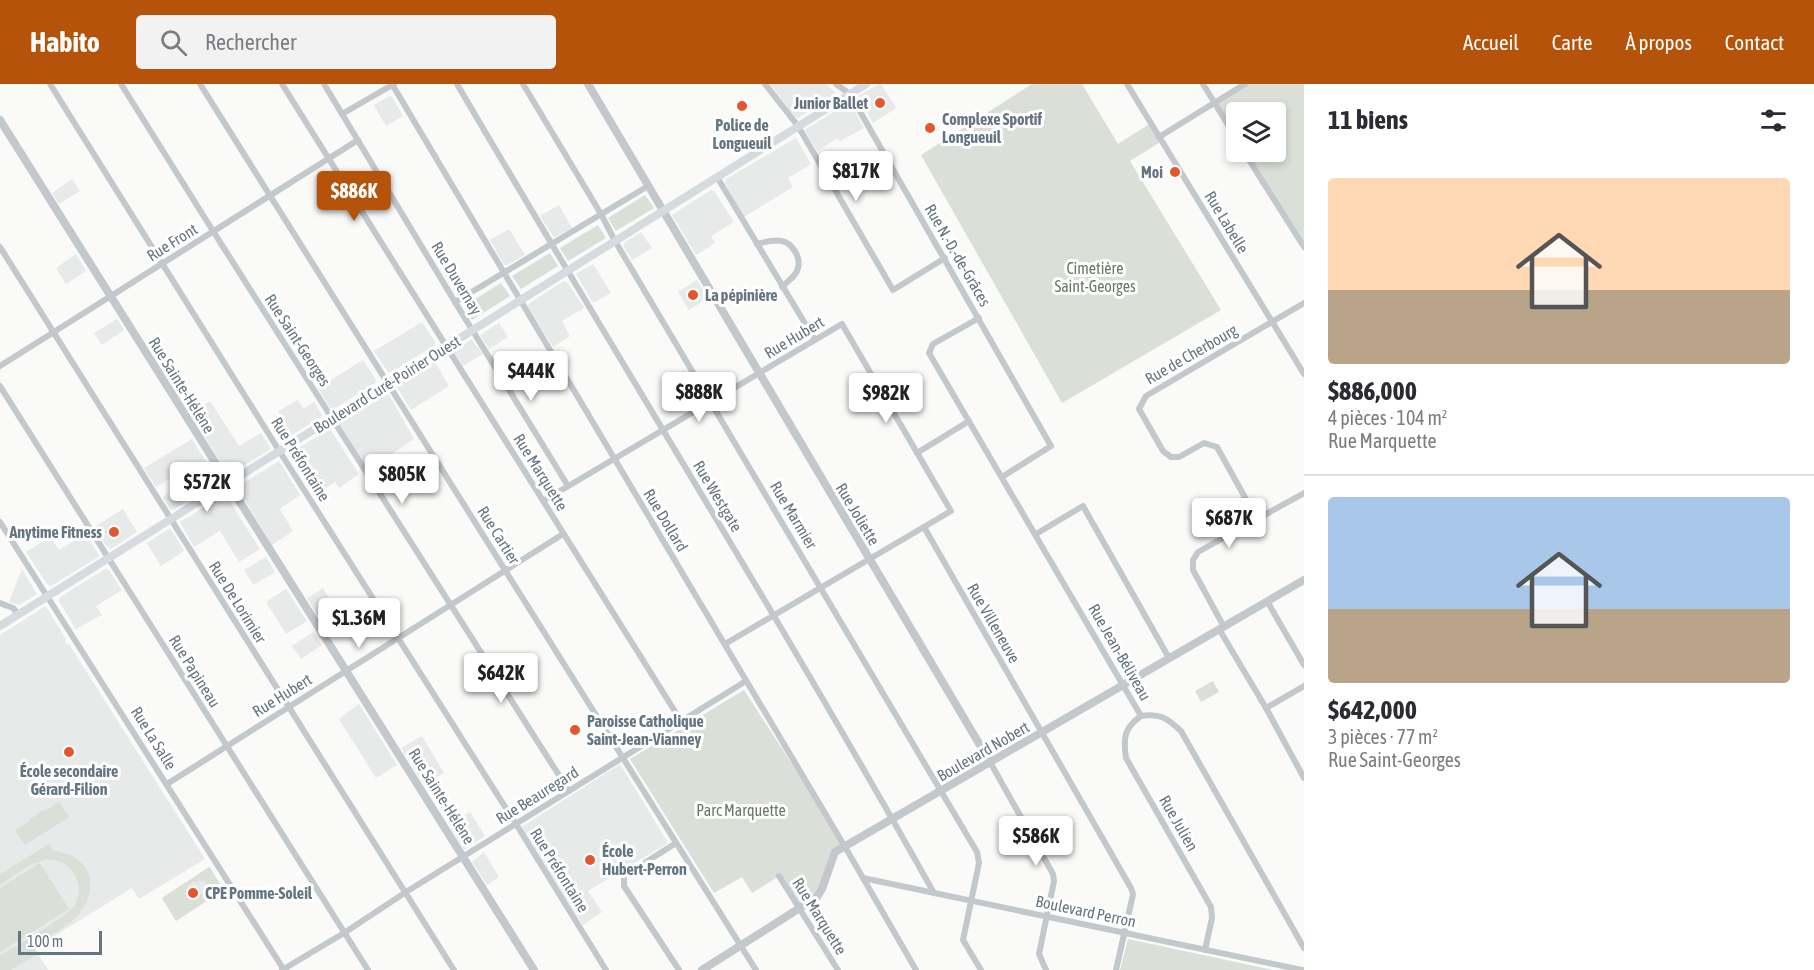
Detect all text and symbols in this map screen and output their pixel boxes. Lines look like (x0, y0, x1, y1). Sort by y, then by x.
search box (136, 15, 556, 69)
text: Habito (30, 26, 100, 58)
icon: search (157, 26, 190, 59)
text: Rechercher (205, 29, 296, 55)
text: Accueil (1463, 30, 1519, 54)
text: Carte (1552, 30, 1592, 54)
text: À propos (1625, 30, 1692, 54)
text: Contact (1725, 30, 1784, 54)
place label: Junior Ballet (793, 94, 868, 112)
marker: Junior Ballet (873, 96, 887, 110)
marker: Police de Longueuil (735, 99, 749, 113)
map controls (1226, 102, 1286, 162)
button: layers (1226, 102, 1286, 162)
icon: filters (1757, 104, 1790, 137)
text: 11 biens (1328, 105, 1408, 135)
place label: Complexe Sportif Longueuil (942, 110, 1042, 146)
place label: Police de Longueuil (713, 116, 772, 152)
marker: Complexe Sportif Longueuil (923, 121, 937, 135)
pin: $817K (814, 151, 898, 202)
text: $817K (833, 159, 879, 182)
place label: Moi (1141, 163, 1163, 181)
marker: Moi (1168, 165, 1182, 179)
pin: $886K (312, 171, 396, 222)
text: $886K (331, 179, 377, 202)
street label: Rue Labelle (1201, 188, 1253, 256)
street label: Rue N.-D.-de-Grâces (921, 201, 995, 310)
icon: home (1505, 217, 1613, 325)
street label: Rue Front (144, 219, 201, 264)
street label: Rue Duvernay (427, 238, 486, 319)
park label: Cimetière Saint-Georges (1054, 259, 1136, 296)
place label: La pépinière (705, 286, 778, 304)
marker: La pépinière (686, 288, 700, 302)
street label: Rue Saint-Georges (261, 291, 335, 390)
street label: Rue Hubert (761, 312, 827, 362)
street label: Rue de Cherbourg (1142, 320, 1241, 388)
street label: Boulevard Curé-Poirier Ouest (310, 331, 464, 437)
street label: Rue Sainte-Hélène (145, 334, 219, 436)
pin: $444K (489, 351, 573, 402)
text: $444K (508, 359, 554, 382)
pin: $888K (657, 372, 741, 423)
pin: $982K (844, 373, 928, 424)
text: $886,000 (1328, 376, 1417, 406)
text: $888K (676, 380, 722, 403)
text: $982K (863, 381, 909, 404)
text: 4 pièces · 104 m² (1328, 406, 1447, 429)
street label: Rue Préfontaine (268, 414, 334, 504)
text: Rue Marquette (1328, 429, 1437, 452)
street label: Rue Marquette (509, 430, 572, 514)
pin: $805K (360, 454, 444, 505)
street label: Rue Westgate (689, 457, 746, 535)
pin: $572K (165, 462, 249, 513)
text: $805K (379, 462, 425, 485)
text: $572K (184, 470, 230, 493)
street label: Rue Marmier (767, 478, 821, 552)
street label: Rue Joliette (832, 480, 884, 548)
street label: Rue Dollard (640, 485, 692, 555)
pin: $687K (1187, 498, 1271, 549)
street label: Rue Cartier (474, 503, 524, 567)
text: $687K (1206, 506, 1252, 529)
place label: Anytime Fitness (8, 523, 102, 541)
marker: Anytime Fitness (107, 525, 121, 539)
icon: home (1505, 536, 1613, 644)
street label: Rue De Lorimier (206, 558, 270, 646)
street label: Rue Villeneuve (964, 580, 1024, 666)
pin: $1.36M (310, 598, 408, 649)
street label: Rue Jean-Béliveau (1085, 601, 1155, 703)
text: $1.36M (332, 606, 386, 629)
street label: Rue Papineau (165, 632, 224, 711)
pin: $642K (459, 653, 543, 704)
text: $642K (478, 661, 524, 684)
street label: Rue Hubert (249, 670, 315, 720)
text: $642,000 (1328, 695, 1417, 725)
street label: Rue La Salle (128, 703, 180, 773)
place label: Paroisse Catholique Saint-Jean-Vianney (587, 712, 704, 748)
street label: Boulevard Nobert (934, 717, 1033, 785)
marker: Paroisse Catholique Saint-Jean-Vianney (568, 723, 582, 737)
text: 3 pièces · 77 m² (1328, 725, 1438, 748)
marker: École secondaire Gérard-Filion (62, 745, 76, 759)
street label: Rue Sainte-Hélène (405, 745, 479, 847)
text: Rue Saint-Georges (1328, 748, 1461, 771)
place label: École secondaire Gérard-Filion (20, 762, 118, 798)
street label: Rue Beauregard (493, 763, 582, 828)
street label: Rue Julien (1156, 792, 1202, 854)
park label: Parc Marquette (696, 801, 786, 820)
pin: $586K (994, 816, 1078, 867)
text: $586K (1013, 824, 1059, 847)
street label: Rue Préfontaine (527, 825, 593, 915)
place label: École Hubert-Perron (602, 842, 687, 878)
marker: École Hubert-Perron (583, 853, 597, 867)
street label: Rue Marquette (788, 874, 851, 958)
place label: CPE Pomme-Soleil (205, 884, 313, 902)
marker: CPE Pomme-Soleil (186, 886, 200, 900)
street label: Boulevard Perron (1034, 892, 1138, 930)
scale bar (18, 928, 102, 956)
text: 100 m (27, 932, 63, 950)

